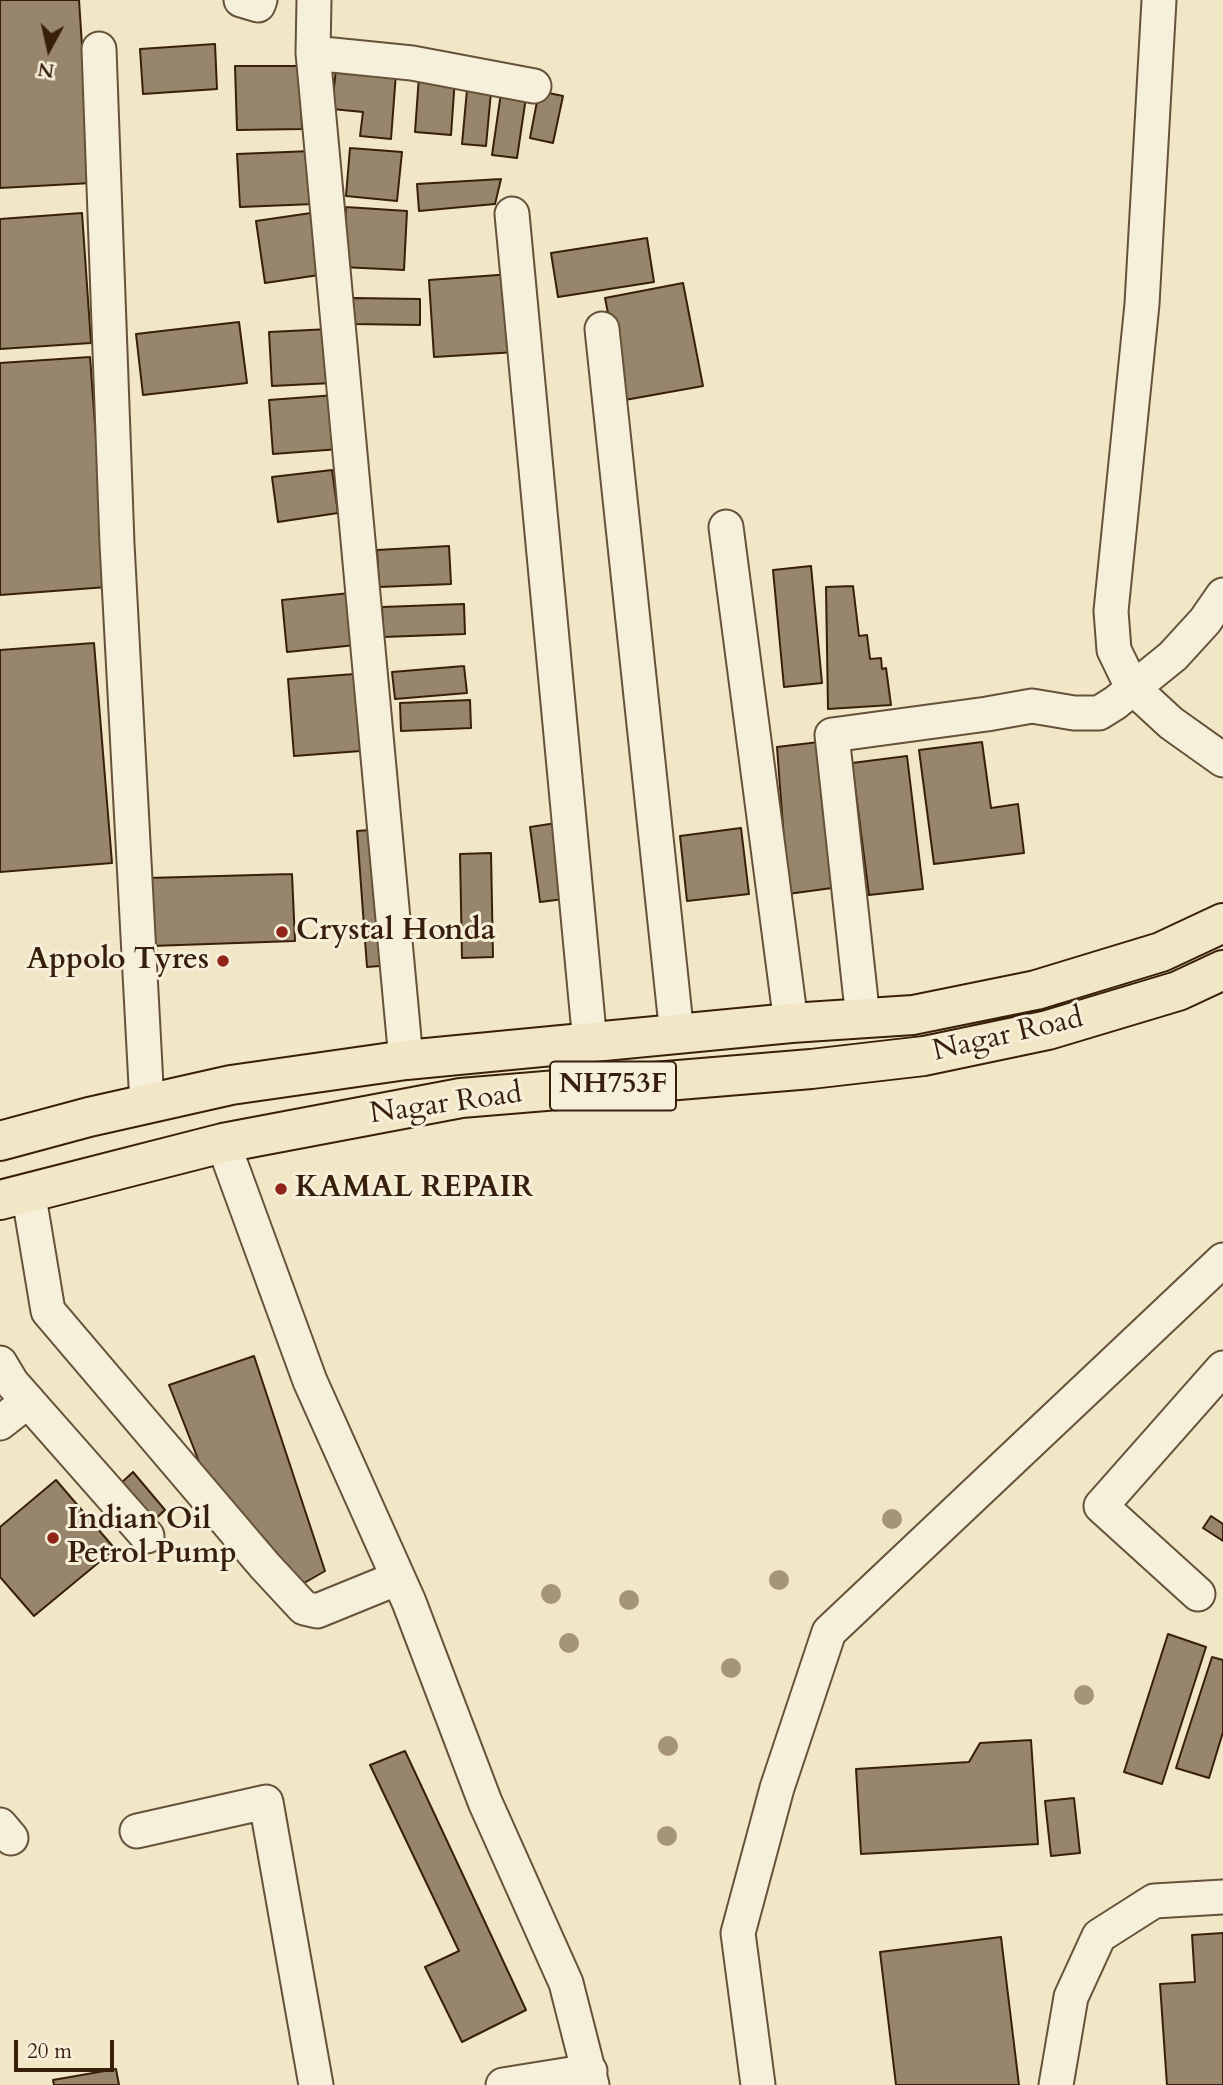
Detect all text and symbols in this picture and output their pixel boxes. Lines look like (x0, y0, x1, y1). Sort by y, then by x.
north arrow (14, 14, 84, 84)
text: N (36, 56, 56, 84)
place label: Crystal Honda (296, 914, 496, 950)
marker: Crystal Honda (274, 924, 290, 940)
place label: Appolo Tyres (26, 943, 209, 979)
marker: Appolo Tyres (215, 953, 231, 969)
street label: Nagar Road (929, 1001, 1087, 1071)
road number: NH753F (550, 1062, 676, 1110)
street label: Nagar Road (368, 1077, 524, 1133)
place label: KAMAL REPAIR (295, 1171, 533, 1207)
marker: KAMAL REPAIR (273, 1181, 289, 1197)
place label: Indian Oil Petrol Pump (67, 1503, 237, 1574)
marker: Indian Oil Petrol Pump (45, 1530, 61, 1546)
scale bar (18, 2025, 117, 2070)
text: 20 m (27, 2037, 72, 2066)

